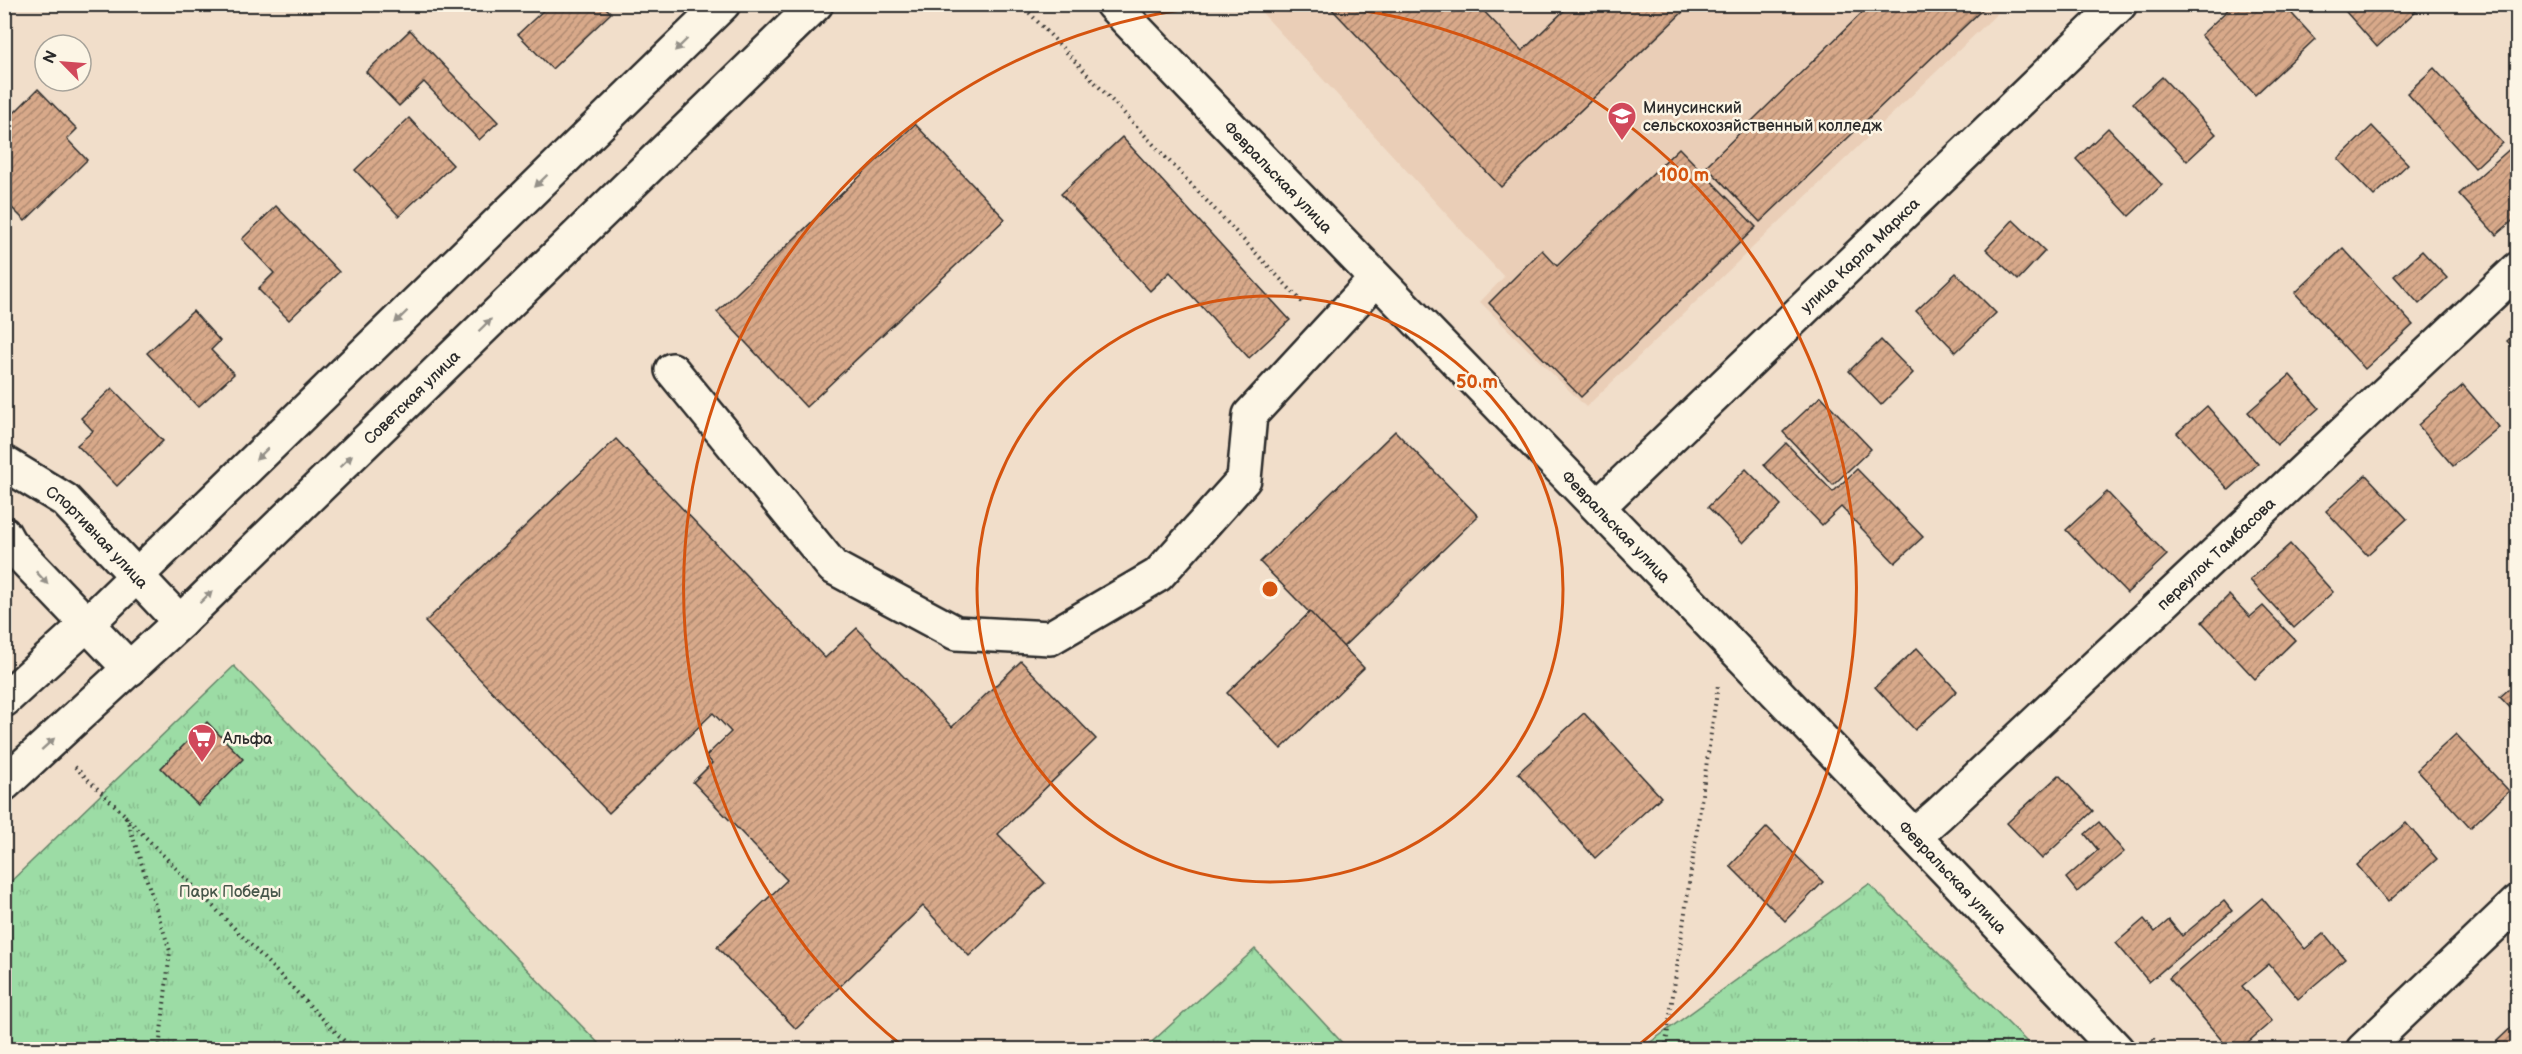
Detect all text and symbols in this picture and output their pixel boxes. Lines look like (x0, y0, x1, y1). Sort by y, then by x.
north arrow (33, 33, 93, 93)
one-way arrow (674, 38, 688, 52)
text: N (40, 48, 62, 67)
place label: Минусинский сельскохозяйственный колледж (1643, 99, 1883, 136)
school or university icon: Минусинский сельскохозяйственный колледж (1606, 100, 1638, 142)
street label: Февральская улица (1219, 118, 1336, 238)
text: 100 m (1659, 165, 1709, 186)
one-way arrow (535, 174, 549, 188)
street label: улица Карла Маркса (1797, 194, 1924, 317)
one-way arrow (395, 310, 409, 324)
one-way arrow (478, 319, 492, 333)
street label: Советская улица (360, 347, 465, 449)
text: 50 m (1456, 372, 1498, 393)
one-way arrow (255, 446, 269, 460)
one-way arrow (338, 455, 352, 469)
street label: Февральская улица (1557, 467, 1674, 588)
street label: Спортивная улица (42, 483, 152, 594)
street label: переулок Тамбасова (2154, 494, 2280, 615)
one-way arrow (35, 571, 49, 585)
centre of rings (1260, 579, 1280, 599)
one-way arrow (198, 590, 213, 604)
supermarket icon: Альфа (186, 722, 218, 764)
place label: Альфа (222, 730, 273, 749)
one-way arrow (40, 737, 55, 751)
street label: Февральская улица (1894, 818, 2010, 938)
park label: Парк Победы (179, 883, 281, 902)

